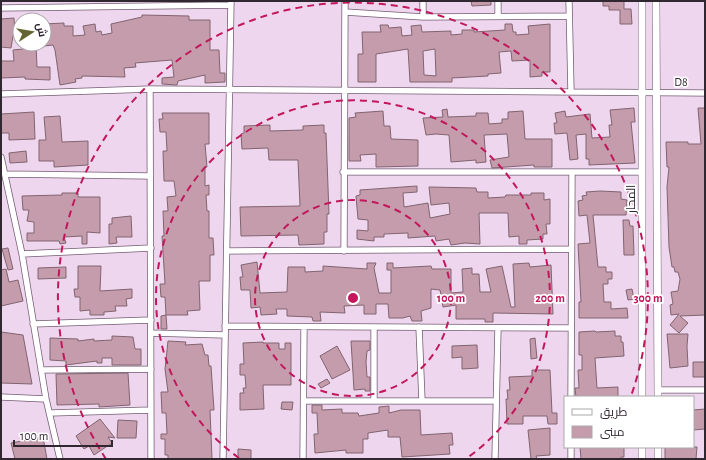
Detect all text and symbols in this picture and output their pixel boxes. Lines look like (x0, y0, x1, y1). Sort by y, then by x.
north arrow (12, 12, 52, 52)
text: ش (33, 22, 48, 38)
street label: D8 (674, 76, 688, 88)
street label: المحار (625, 185, 638, 214)
centre of rings (346, 291, 360, 305)
text: 100 m (437, 292, 465, 304)
text: 200 m (535, 292, 565, 304)
text: 300 m (633, 292, 663, 304)
legend (564, 396, 694, 448)
text: طريق (600, 406, 628, 419)
scale bar (14, 422, 112, 448)
text: مبنى (600, 426, 625, 439)
text: 100 m (20, 430, 48, 442)

